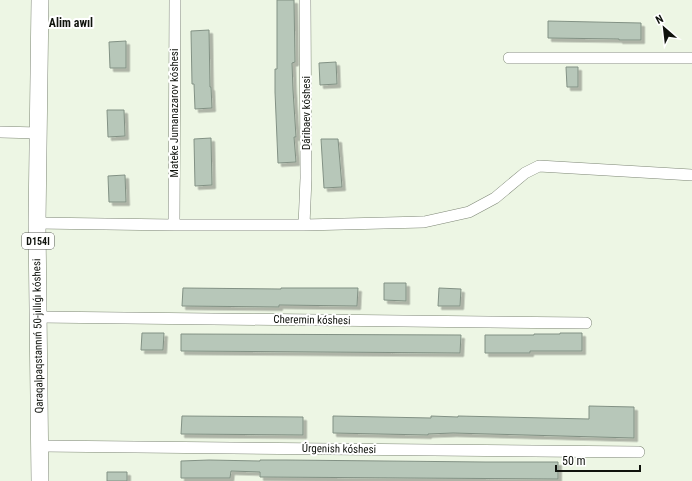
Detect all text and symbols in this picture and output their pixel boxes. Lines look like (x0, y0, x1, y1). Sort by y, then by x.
north arrow (644, 8, 684, 48)
text: N (654, 12, 666, 27)
district label: Alim awıl (49, 16, 93, 30)
street label: Mateke Jumanazarov kóshesi (168, 49, 181, 177)
street label: Dáribaev kóshesi (300, 76, 313, 150)
road number: D154l (22, 233, 54, 249)
street label: Qaraqalpaqstannıń 50-jıllıǵı kóshesi (30, 259, 46, 413)
street label: Cheremin kóshesi (273, 313, 351, 327)
street label: Úrgenish kóshesi (302, 442, 376, 456)
scale bar (556, 447, 640, 473)
text: 50 m (562, 454, 586, 468)

